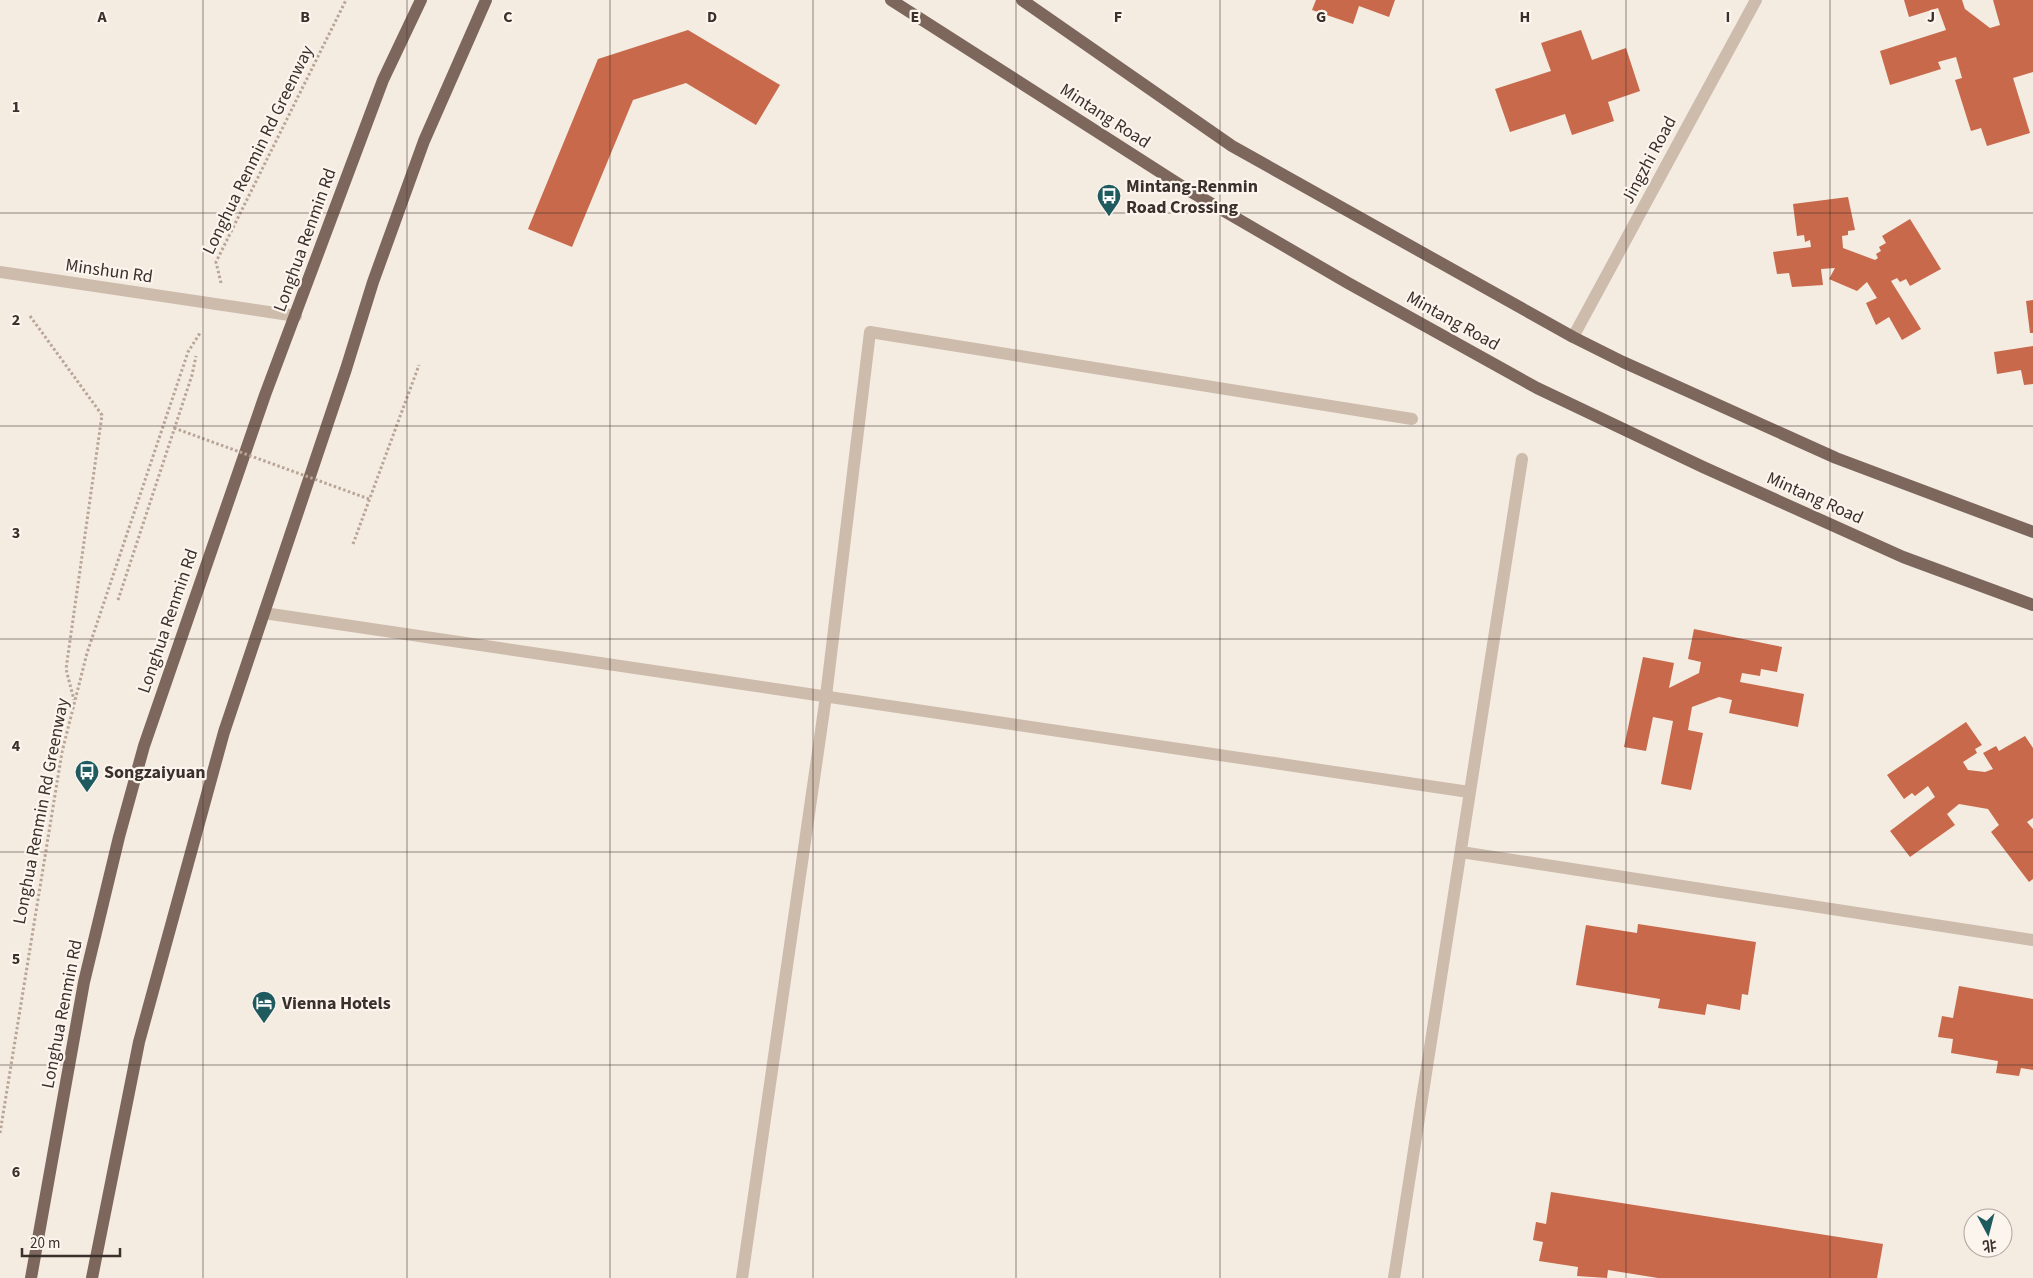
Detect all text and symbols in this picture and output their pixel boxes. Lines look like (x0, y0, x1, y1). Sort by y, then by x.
text: A (96, 6, 107, 28)
text: B (300, 6, 310, 28)
text: C (503, 6, 513, 28)
text: D (707, 6, 717, 28)
text: E (911, 6, 919, 28)
text: F (1114, 6, 1122, 28)
text: G (1316, 6, 1326, 28)
text: H (1520, 6, 1530, 28)
text: I (1726, 6, 1730, 28)
text: J (1927, 6, 1935, 28)
street label: Longhua Renmin Rd Greenway (198, 42, 318, 258)
street label: Mintang Road (1055, 77, 1155, 155)
text: 1 (12, 96, 20, 118)
street label: Jingzhi Road (1615, 112, 1683, 208)
street label: Longhua Renmin Rd (269, 165, 341, 315)
place label: Mintang-Renmin Road Crossing (1126, 174, 1258, 220)
bus stop icon: Mintang-Renmin Road Crossing (1096, 183, 1122, 217)
street label: Minshun Rd (64, 252, 154, 290)
street label: Mintang Road (1402, 285, 1504, 357)
text: 2 (12, 309, 20, 331)
street label: Mintang Road (1763, 466, 1867, 530)
text: 3 (12, 522, 20, 544)
street label: Longhua Renmin Rd (132, 545, 204, 697)
street label: Longhua Renmin Rd Greenway (7, 695, 75, 926)
text: 4 (12, 735, 21, 757)
bus stop icon: Songzaiyuan (74, 759, 100, 793)
place label: Songzaiyuan (104, 760, 205, 785)
street label: Longhua Renmin Rd (35, 937, 89, 1091)
text: 5 (12, 948, 20, 970)
hotel icon: Vienna Hotels (251, 990, 277, 1024)
place label: Vienna Hotels (281, 991, 391, 1016)
text: 6 (12, 1161, 20, 1183)
north arrow (1963, 1208, 2013, 1258)
scale bar (22, 1226, 120, 1258)
text: 20 m (30, 1233, 60, 1254)
text: 北 (1981, 1234, 1998, 1256)

